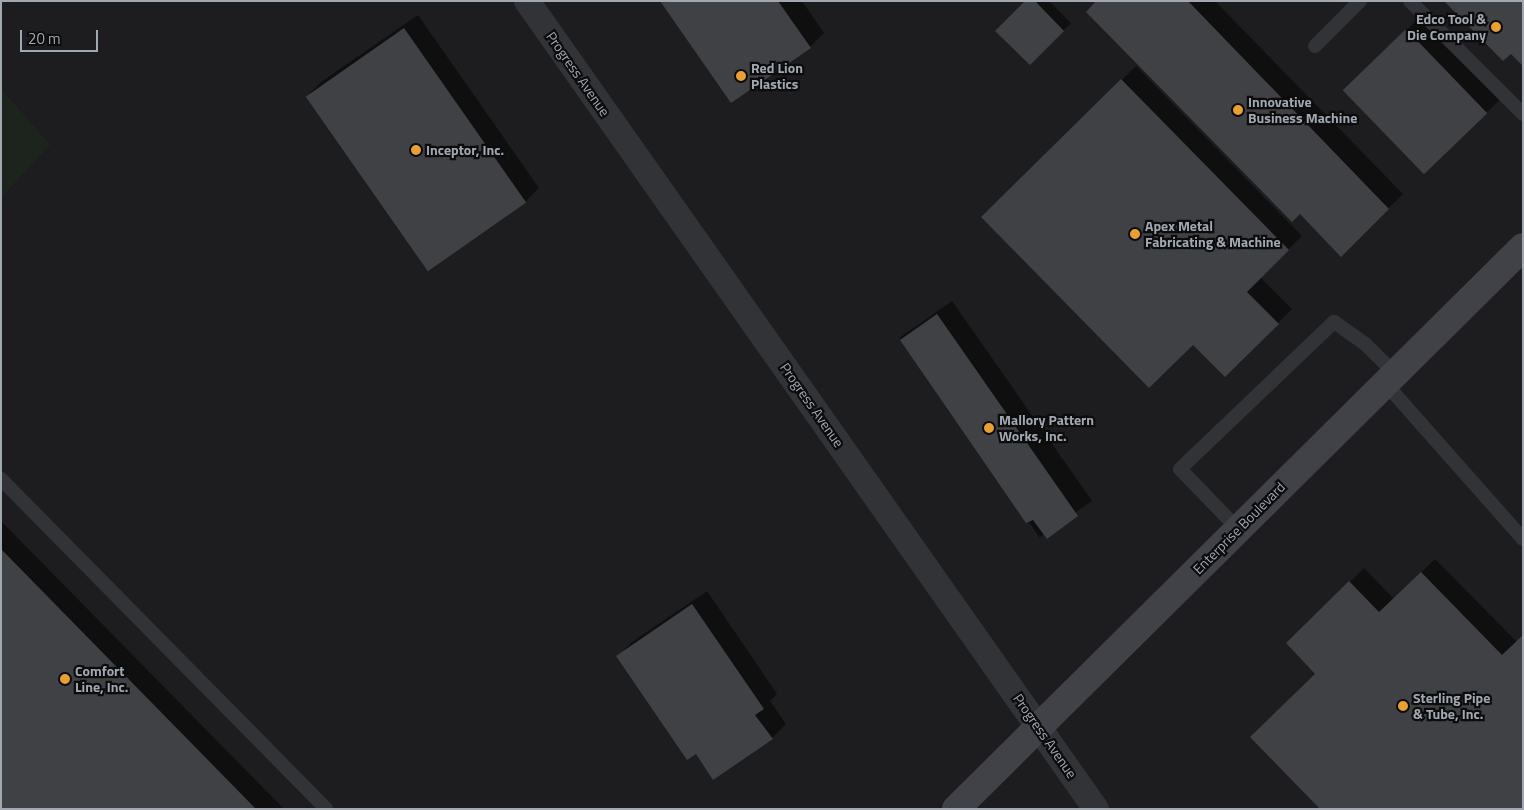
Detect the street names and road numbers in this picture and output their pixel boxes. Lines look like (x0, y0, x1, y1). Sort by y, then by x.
street label: Progress Avenue (543, 29, 613, 119)
street label: Progress Avenue (777, 360, 847, 450)
street label: Enterprise Boulevard (1189, 478, 1289, 578)
street label: Progress Avenue (1010, 691, 1080, 781)

